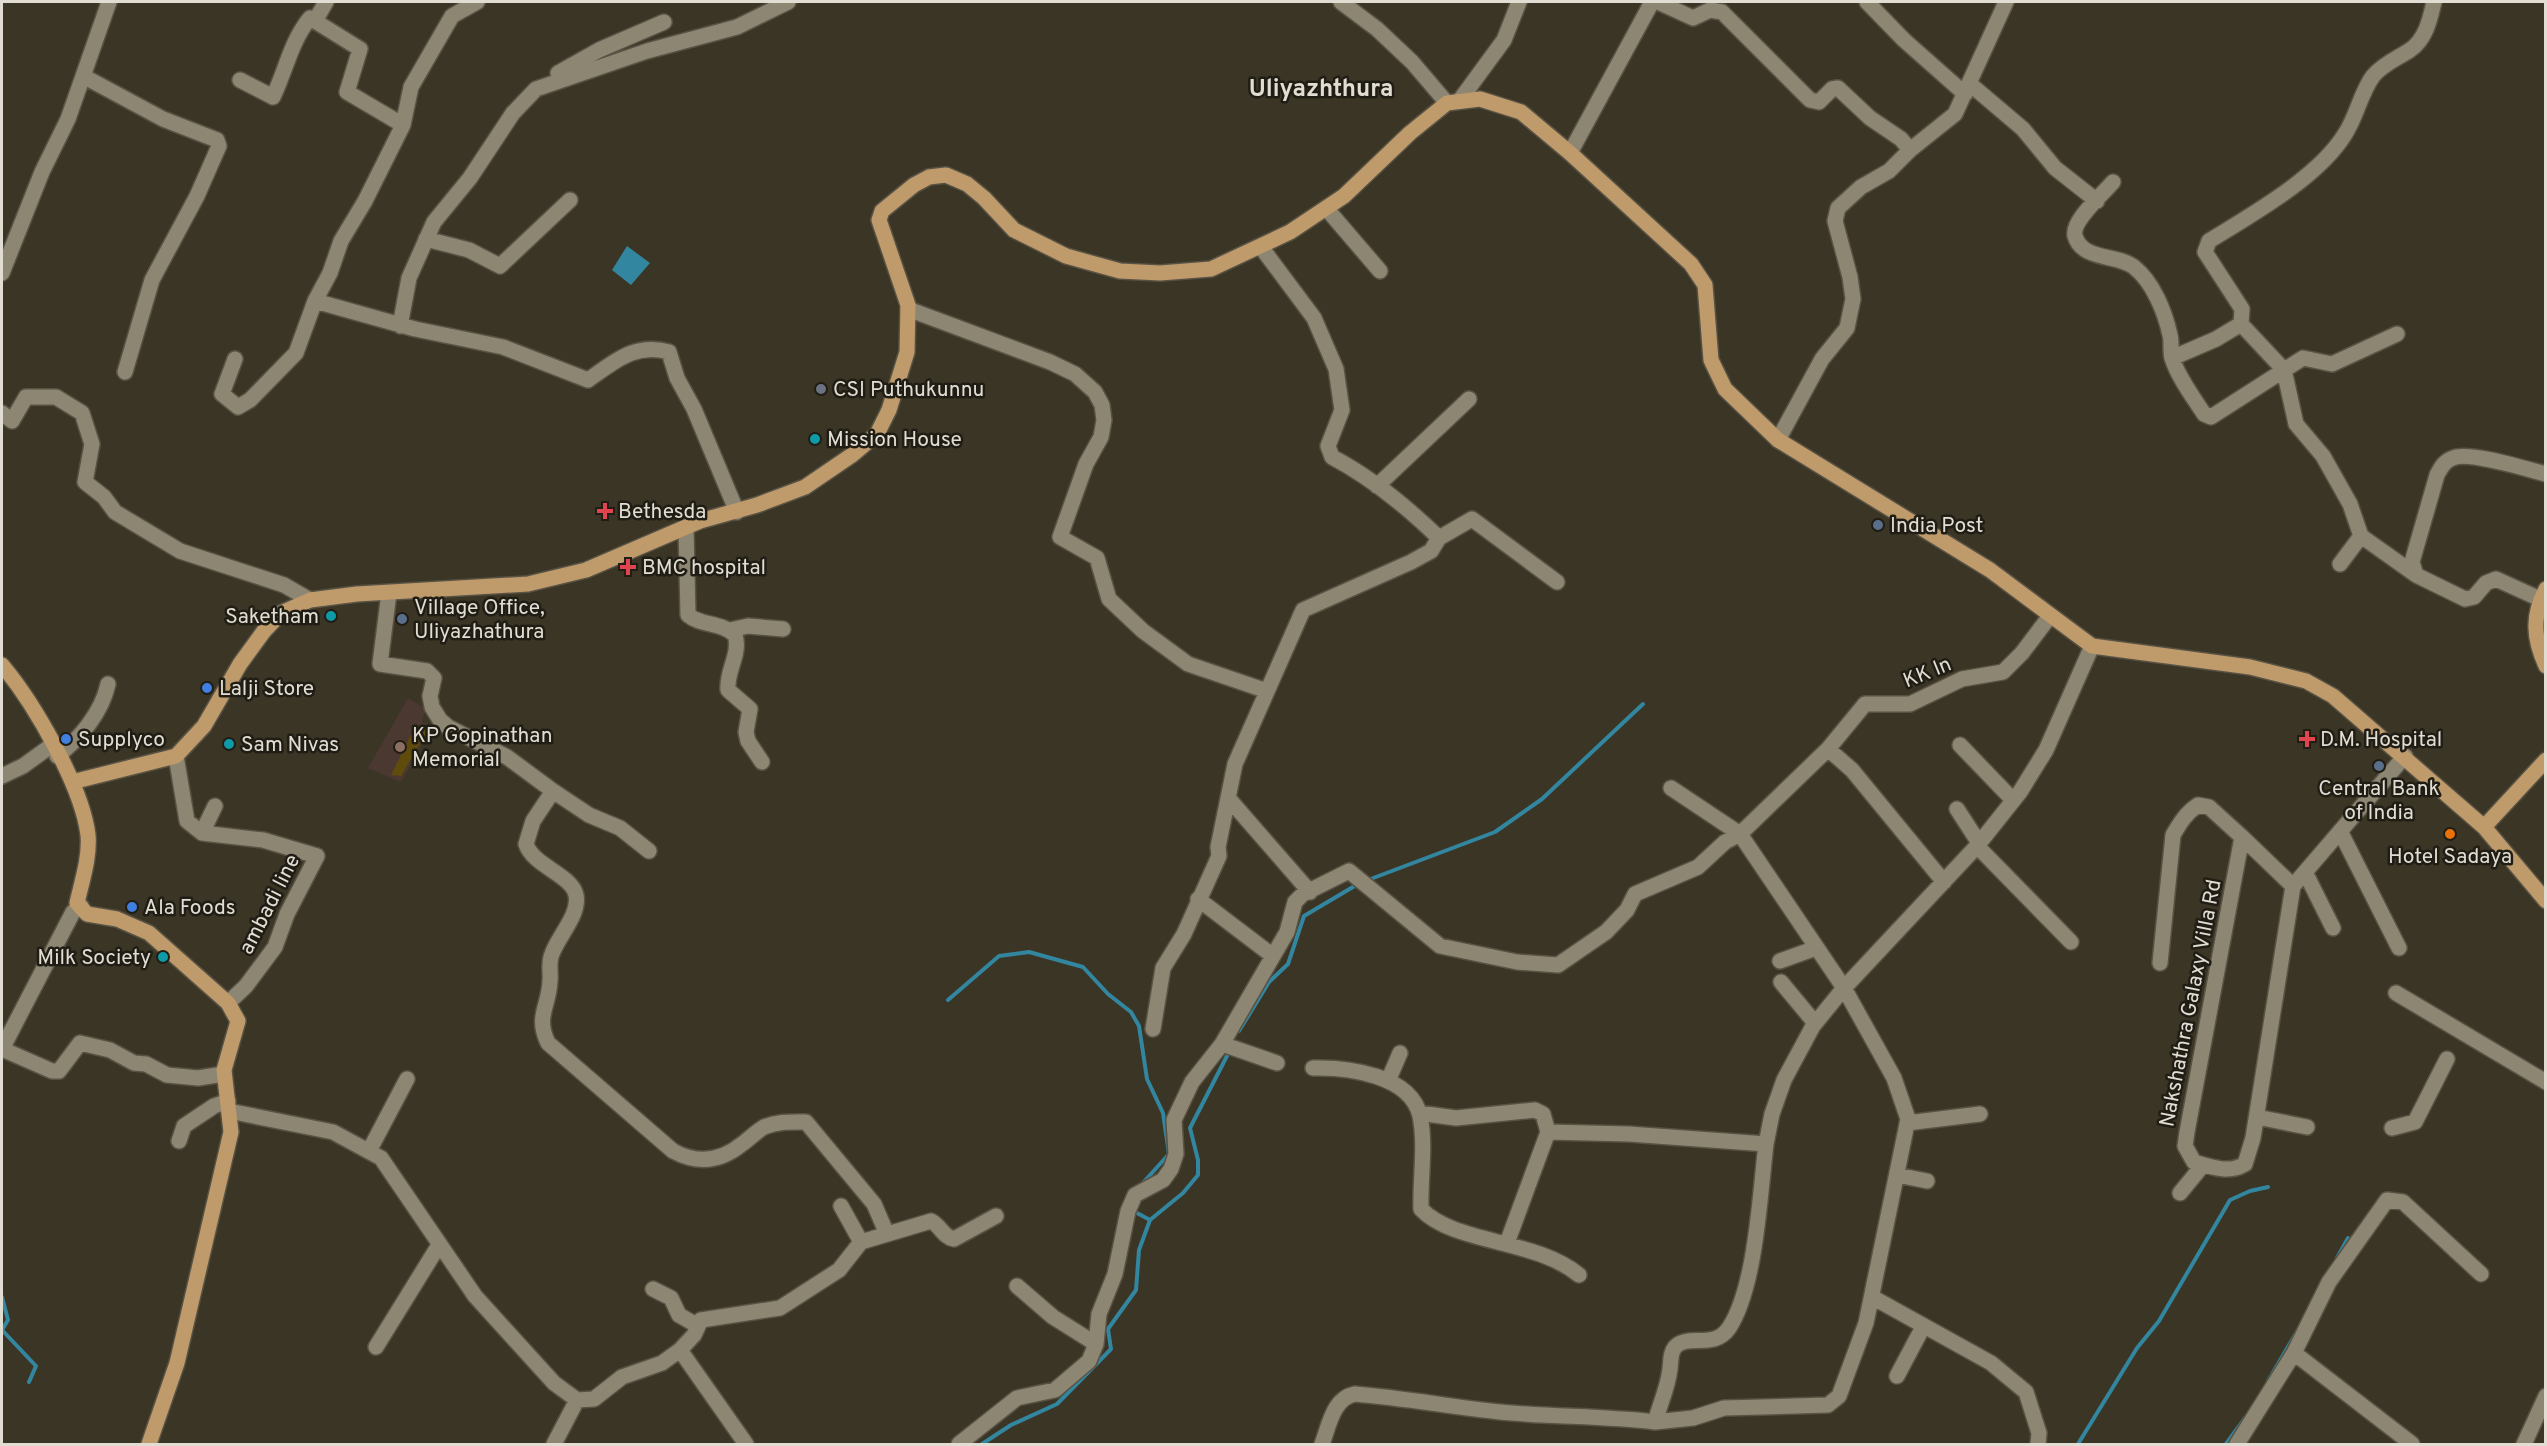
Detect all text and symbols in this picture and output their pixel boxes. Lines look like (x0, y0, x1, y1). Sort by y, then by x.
district label: Uliyazhthura (1249, 75, 1393, 105)
place label: CSI Puthukunnu (833, 377, 984, 404)
marker: CSI Puthukunnu (814, 382, 828, 396)
place label: Mission House (827, 427, 962, 454)
marker: Mission House (808, 432, 822, 446)
place label: Bethesda (618, 499, 706, 526)
marker: Bethesda (596, 502, 614, 520)
place label: India Post (1890, 513, 1984, 540)
marker: India Post (1871, 518, 1885, 532)
place label: BMC hospital (642, 555, 766, 582)
marker: BMC hospital (619, 558, 637, 576)
place label: Village Office, Uliyazhathura (414, 595, 545, 646)
place label: Saketham (225, 604, 319, 631)
marker: Saketham (324, 609, 338, 623)
marker: Village Office, Uliyazhathura (395, 612, 409, 626)
street label: KK ln (1899, 652, 1956, 695)
place label: Lalji Store (219, 676, 314, 703)
marker: Lalji Store (200, 681, 214, 695)
place label: KP Gopinathan Memorial (412, 723, 553, 774)
place label: Supplyco (78, 727, 165, 754)
place label: D.M. Hospital (2320, 727, 2442, 754)
marker: D.M. Hospital (2298, 730, 2316, 748)
marker: Supplyco (59, 732, 73, 746)
place label: Sam Nivas (241, 732, 339, 759)
marker: Sam Nivas (222, 737, 236, 751)
marker: KP Gopinathan Memorial (393, 740, 407, 754)
marker: Central Bank of India (2372, 759, 2386, 773)
place label: Central Bank of India (2318, 776, 2440, 827)
marker: Hotel Sadaya (2443, 827, 2457, 841)
place label: Hotel Sadaya (2388, 844, 2512, 871)
street label: ambadi line (234, 850, 307, 959)
street label: Nakshathra Galaxy Villa Rd (2154, 877, 2229, 1129)
place label: Ala Foods (144, 895, 236, 922)
marker: Ala Foods (125, 900, 139, 914)
place label: Milk Society (37, 945, 151, 972)
marker: Milk Society (156, 950, 170, 964)

